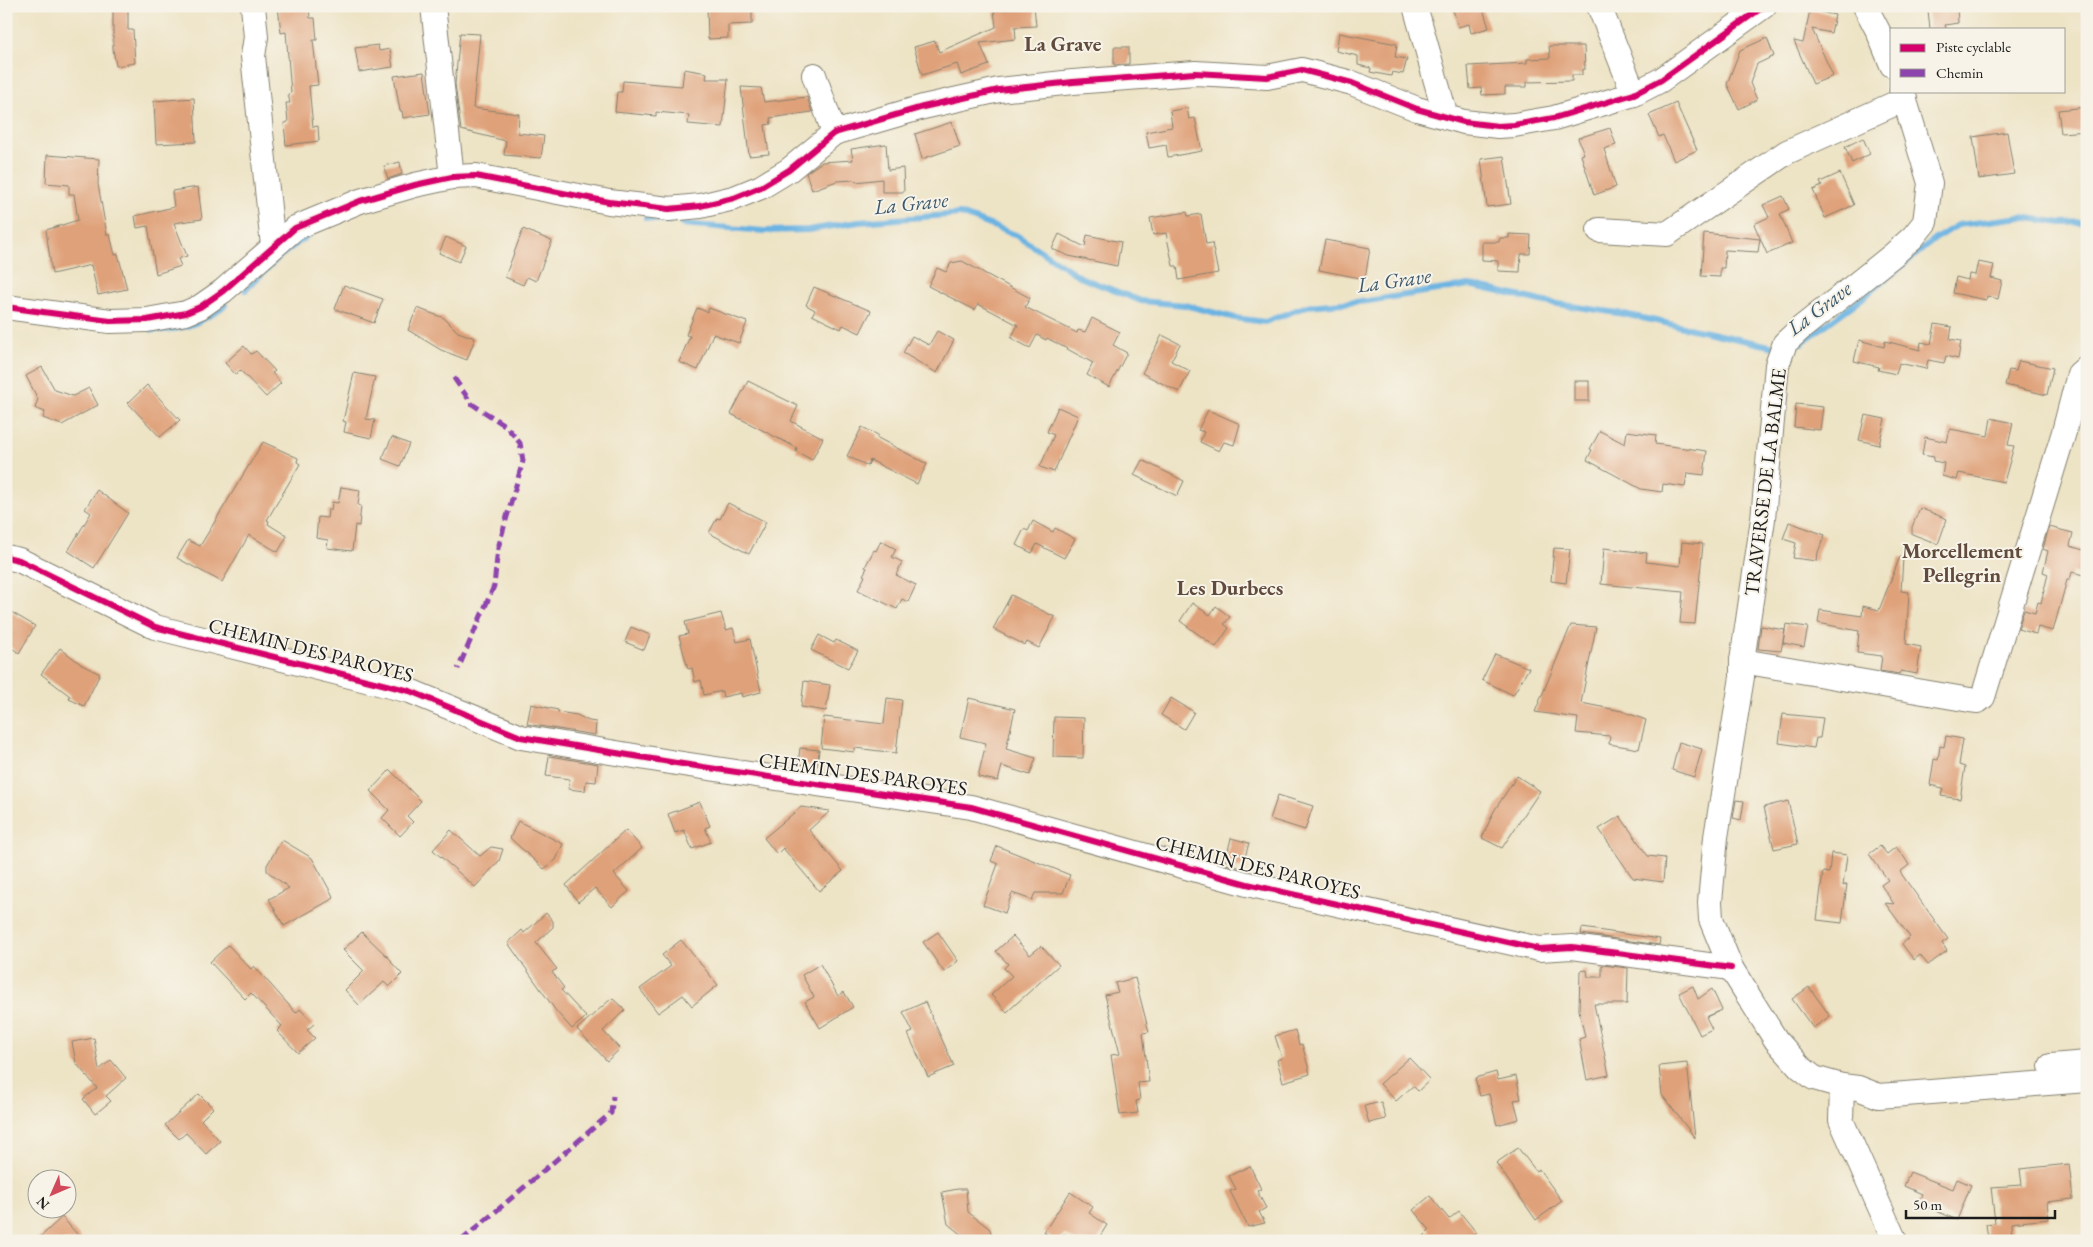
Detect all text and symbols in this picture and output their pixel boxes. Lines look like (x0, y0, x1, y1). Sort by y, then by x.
legend (1890, 28, 2066, 92)
district label: La Grave (1024, 30, 1102, 57)
text: Piste cyclable (1936, 37, 2011, 56)
text: Chemin (1936, 63, 1984, 82)
water label: La Grave (872, 186, 950, 220)
water label: La Grave (1354, 261, 1434, 299)
water label: La Grave (1780, 274, 1857, 342)
street label: TRAVERSE DE LA BALME (1738, 367, 1792, 597)
district label: Morcellement Pellegrin (1902, 537, 2022, 588)
district label: Les Durbecs (1177, 574, 1283, 601)
street label: CHEMIN DES PAROYES (206, 612, 416, 688)
street label: CHEMIN DES PAROYES (757, 746, 969, 802)
street label: CHEMIN DES PAROYES (1153, 829, 1363, 905)
north arrow (28, 1170, 78, 1220)
scale bar (1906, 1187, 2054, 1219)
text: N (32, 1192, 53, 1214)
text: 50 m (1913, 1195, 1942, 1214)

